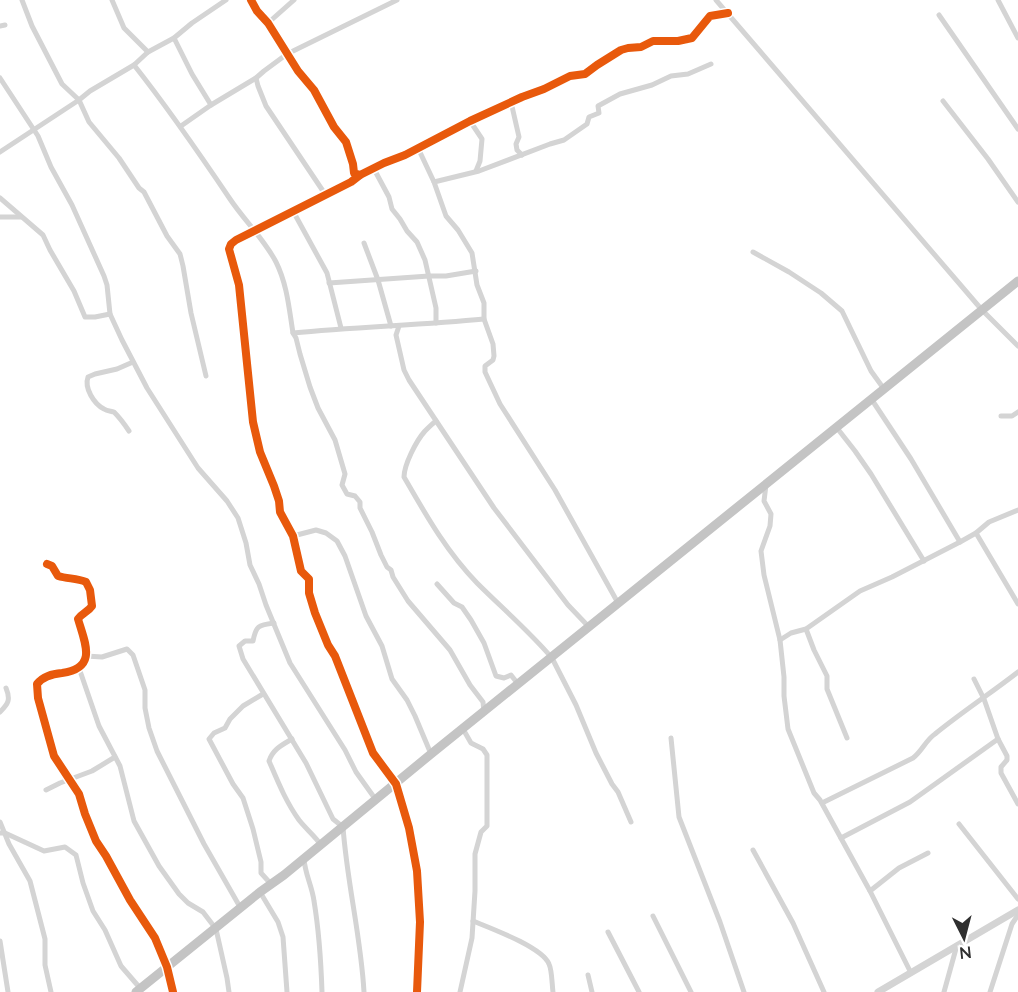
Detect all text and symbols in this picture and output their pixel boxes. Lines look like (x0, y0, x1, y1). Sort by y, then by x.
north arrow (934, 908, 994, 968)
text: N (958, 943, 973, 964)

